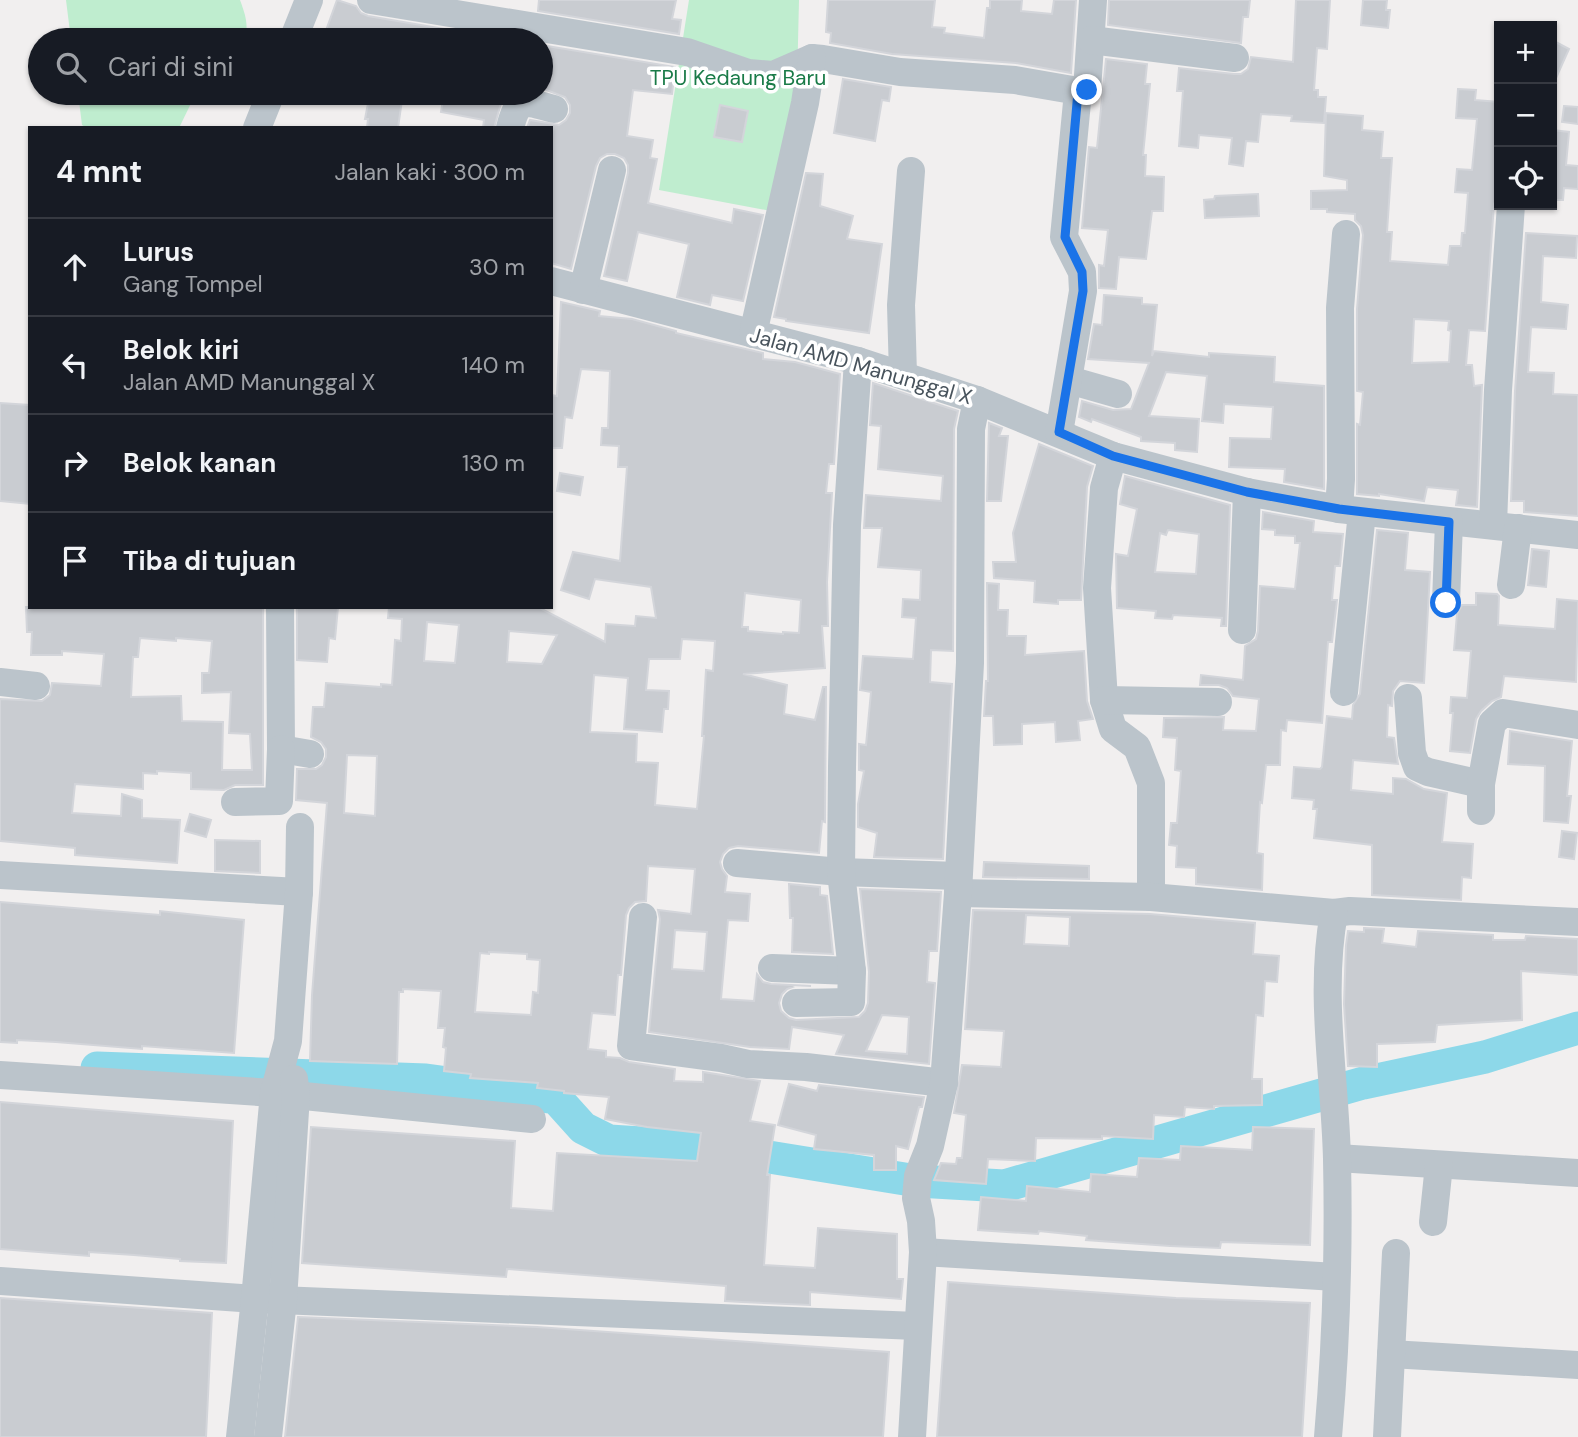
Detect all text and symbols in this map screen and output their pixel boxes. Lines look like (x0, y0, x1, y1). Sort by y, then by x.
map controls (1494, 21, 1557, 210)
button: + (1494, 21, 1557, 84)
search box (28, 28, 553, 105)
icon: search (52, 48, 90, 86)
text: Cari di sini (108, 50, 233, 84)
park label: TPU Kedaung Baru (650, 64, 826, 92)
route end (1071, 74, 1102, 105)
button: − (1494, 84, 1557, 147)
button: locate (1494, 147, 1557, 210)
text: 4 mnt (56, 152, 142, 191)
text: Jalan kaki · 300 m (334, 157, 525, 187)
text: Lurus (123, 235, 194, 269)
icon: ahead (56, 248, 94, 286)
text: 30 m (469, 252, 525, 282)
text: Gang Tompel (123, 269, 263, 299)
street label: Jalan AMD Manunggal X (746, 321, 976, 411)
text: Belok kiri (123, 333, 239, 367)
icon: left (56, 346, 94, 384)
text: 140 m (462, 350, 525, 380)
text: Jalan AMD Manunggal X (123, 367, 375, 397)
icon: right (56, 444, 94, 482)
text: Belok kanan (123, 446, 276, 480)
text: 130 m (462, 448, 525, 478)
icon: arrive (56, 542, 94, 580)
text: Tiba di tujuan (123, 544, 296, 578)
route start (1430, 587, 1461, 618)

